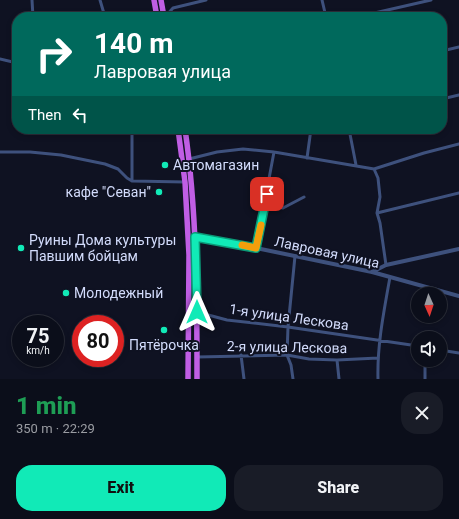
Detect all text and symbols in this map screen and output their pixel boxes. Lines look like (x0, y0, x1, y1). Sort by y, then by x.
text: 140 m (94, 27, 173, 60)
icon: right (28, 28, 80, 80)
text: Лавровая улица (94, 61, 231, 82)
icon: left (69, 104, 91, 126)
text: Then (28, 106, 61, 124)
place label: Автомагазин (173, 157, 259, 173)
marker: Автомагазин (160, 160, 170, 170)
pin (250, 177, 284, 211)
icon: arrive (256, 183, 278, 205)
place label: кафе "Севан" (66, 184, 151, 200)
marker: кафе "Севан" (154, 187, 164, 197)
place label: Руины Дома культуры Павшим бойцам (29, 232, 176, 264)
street label: Лавровая улица (273, 233, 381, 271)
marker: Руины Дома культуры Павшим бойцам (16, 243, 26, 253)
place label: Молодежный (74, 285, 163, 301)
north arrow (411, 287, 447, 323)
map controls (411, 287, 447, 367)
marker: Молодежный (61, 288, 71, 298)
position arrow (176, 291, 218, 333)
street label: 1-я улица Лескова (228, 301, 350, 333)
speed limit sign: 80 (72, 315, 124, 367)
text: 75 (27, 324, 49, 348)
marker: Пятёрочка (159, 325, 169, 335)
button: sound (411, 331, 447, 367)
place label: Пятёрочка (129, 337, 199, 353)
street label: 2-я улица Лескова (227, 338, 347, 356)
text: km/h (26, 345, 50, 356)
text: 1 min (16, 392, 77, 420)
button: close (401, 392, 443, 434)
text: 350 m · 22:29 (16, 421, 95, 436)
button: Exit (16, 465, 226, 511)
button: Share (234, 465, 443, 511)

